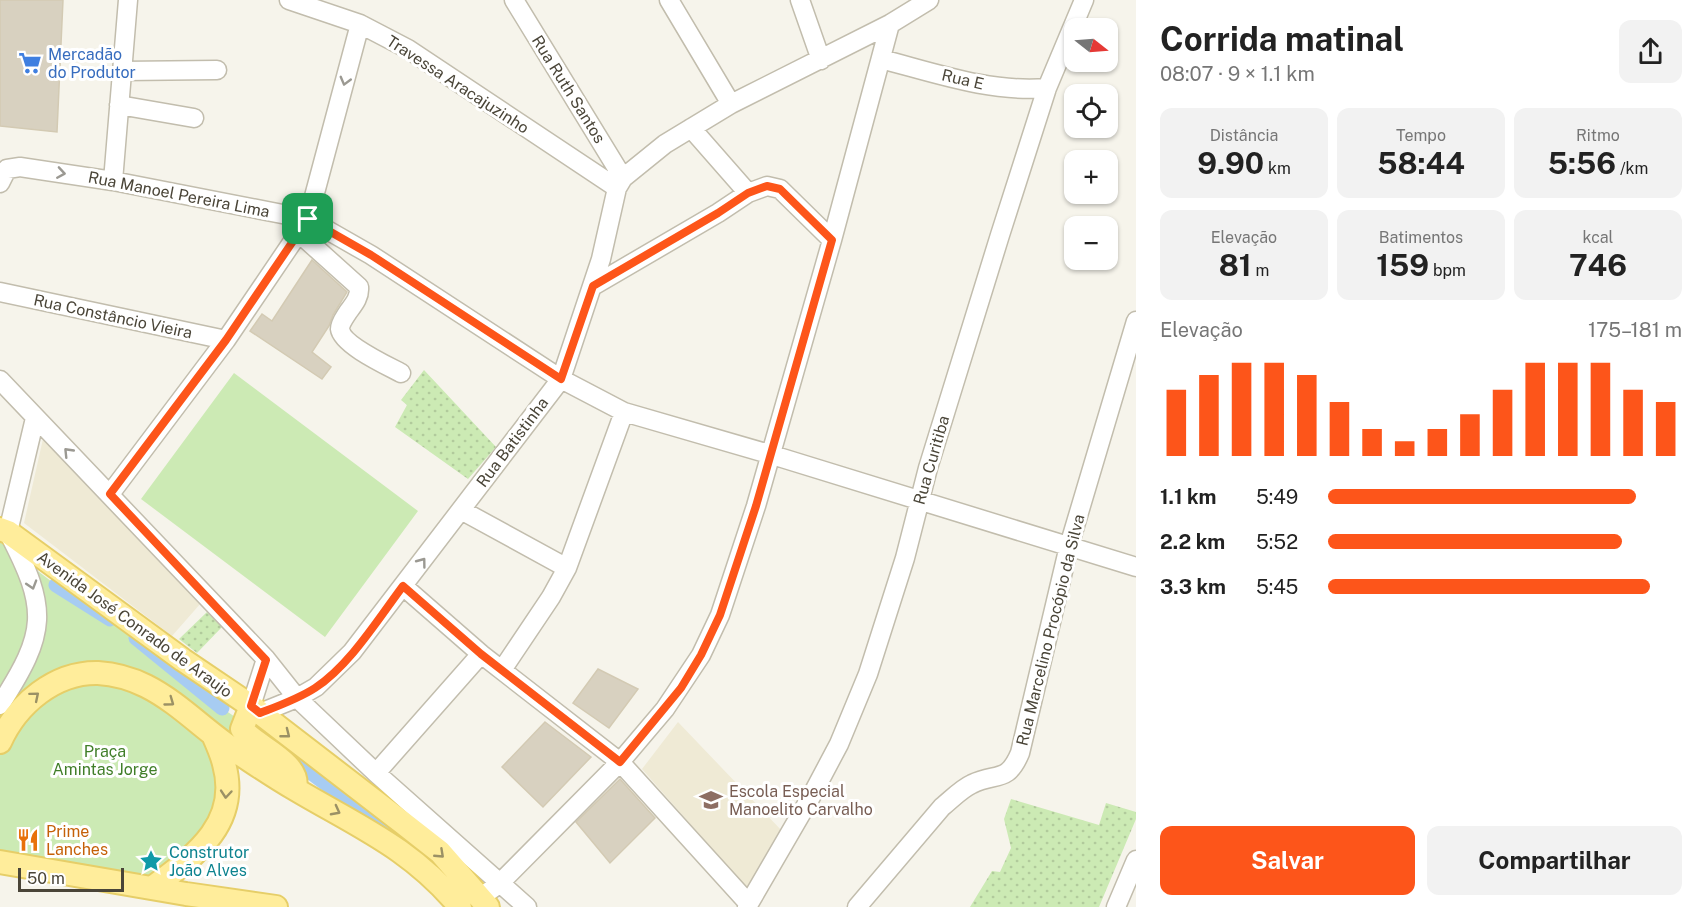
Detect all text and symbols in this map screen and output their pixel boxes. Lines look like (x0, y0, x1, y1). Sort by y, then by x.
north arrow (1064, 18, 1118, 72)
map controls (1064, 18, 1118, 270)
text: Corrida matinal (1160, 20, 1404, 58)
button: share (1619, 20, 1682, 83)
street label: Travessa Aracajuzinho (383, 31, 532, 138)
street label: Rua Ruth Santos (528, 32, 609, 147)
place label: Mercadão do Produtor (48, 45, 136, 82)
supermarket icon: Mercadão do Produtor (17, 50, 43, 76)
text: 08:07 · 9 × 1.1 km (1160, 62, 1315, 86)
street label: Rua E (940, 65, 986, 94)
one-way arrow (340, 75, 352, 86)
button: locate (1064, 84, 1118, 138)
text: Distância (1210, 126, 1278, 145)
text: Tempo (1396, 126, 1446, 145)
text: Ritmo (1576, 126, 1620, 145)
text: 9.90 (1197, 145, 1264, 181)
text: 58:44 (1377, 145, 1465, 181)
text: 5:56 (1548, 145, 1616, 181)
button: + (1064, 150, 1118, 204)
text: km (1264, 159, 1291, 178)
text: /km (1616, 159, 1648, 178)
one-way arrow (56, 167, 65, 179)
street label: Rua Manoel Pereira Lima (86, 168, 271, 221)
pin (282, 193, 333, 244)
icon: arrive (291, 202, 324, 235)
button: − (1064, 216, 1118, 270)
text: Elevação (1211, 228, 1277, 247)
text: Batimentos (1379, 228, 1463, 247)
text: kcal (1583, 228, 1613, 247)
text: 81 (1219, 247, 1252, 283)
text: 159 (1376, 247, 1429, 283)
text: 746 (1569, 247, 1627, 283)
text: m (1252, 261, 1269, 280)
text: bpm (1429, 261, 1466, 280)
street label: Rua Constâncio Vieira (32, 290, 194, 343)
text: Elevação (1160, 318, 1243, 342)
text: 175–181 m (1588, 318, 1682, 342)
street label: Rua Batistinha (472, 394, 552, 491)
street label: Rua Curitiba (910, 413, 953, 507)
one-way arrow (65, 448, 76, 459)
text: 1.1 km (1160, 485, 1217, 509)
text: 5:49 (1256, 485, 1298, 509)
street label: Rua Marcelino Procópio da Silva (1012, 512, 1088, 748)
text: 2.2 km (1160, 530, 1225, 554)
text: 5:52 (1256, 530, 1298, 554)
street label: Avenida José Conrado de Araujo (34, 547, 236, 702)
one-way arrow (414, 557, 425, 568)
text: 3.3 km (1160, 575, 1226, 599)
text: 5:45 (1256, 575, 1298, 599)
one-way arrow (25, 579, 37, 590)
one-way arrow (28, 692, 39, 703)
one-way arrow (164, 694, 175, 705)
one-way arrow (279, 727, 290, 738)
park label: Praça Amintas Jorge (52, 742, 158, 779)
place label: Escola Especial Manoelito Carvalho (729, 782, 873, 819)
school or university icon: Escola Especial Manoelito Carvalho (698, 787, 724, 813)
one-way arrow (220, 789, 233, 798)
one-way arrow (330, 804, 340, 815)
place label: Prime Lanches (46, 822, 108, 859)
button: Salvar (1160, 826, 1415, 895)
button: Compartilhar (1427, 826, 1682, 895)
restaurant icon: Prime Lanches (15, 827, 41, 853)
place label: Construtor João Alves (169, 843, 249, 880)
one-way arrow (433, 846, 444, 857)
place icon: Construtor João Alves (138, 848, 164, 874)
scale bar (18, 865, 124, 892)
text: 50 m (27, 869, 65, 888)

